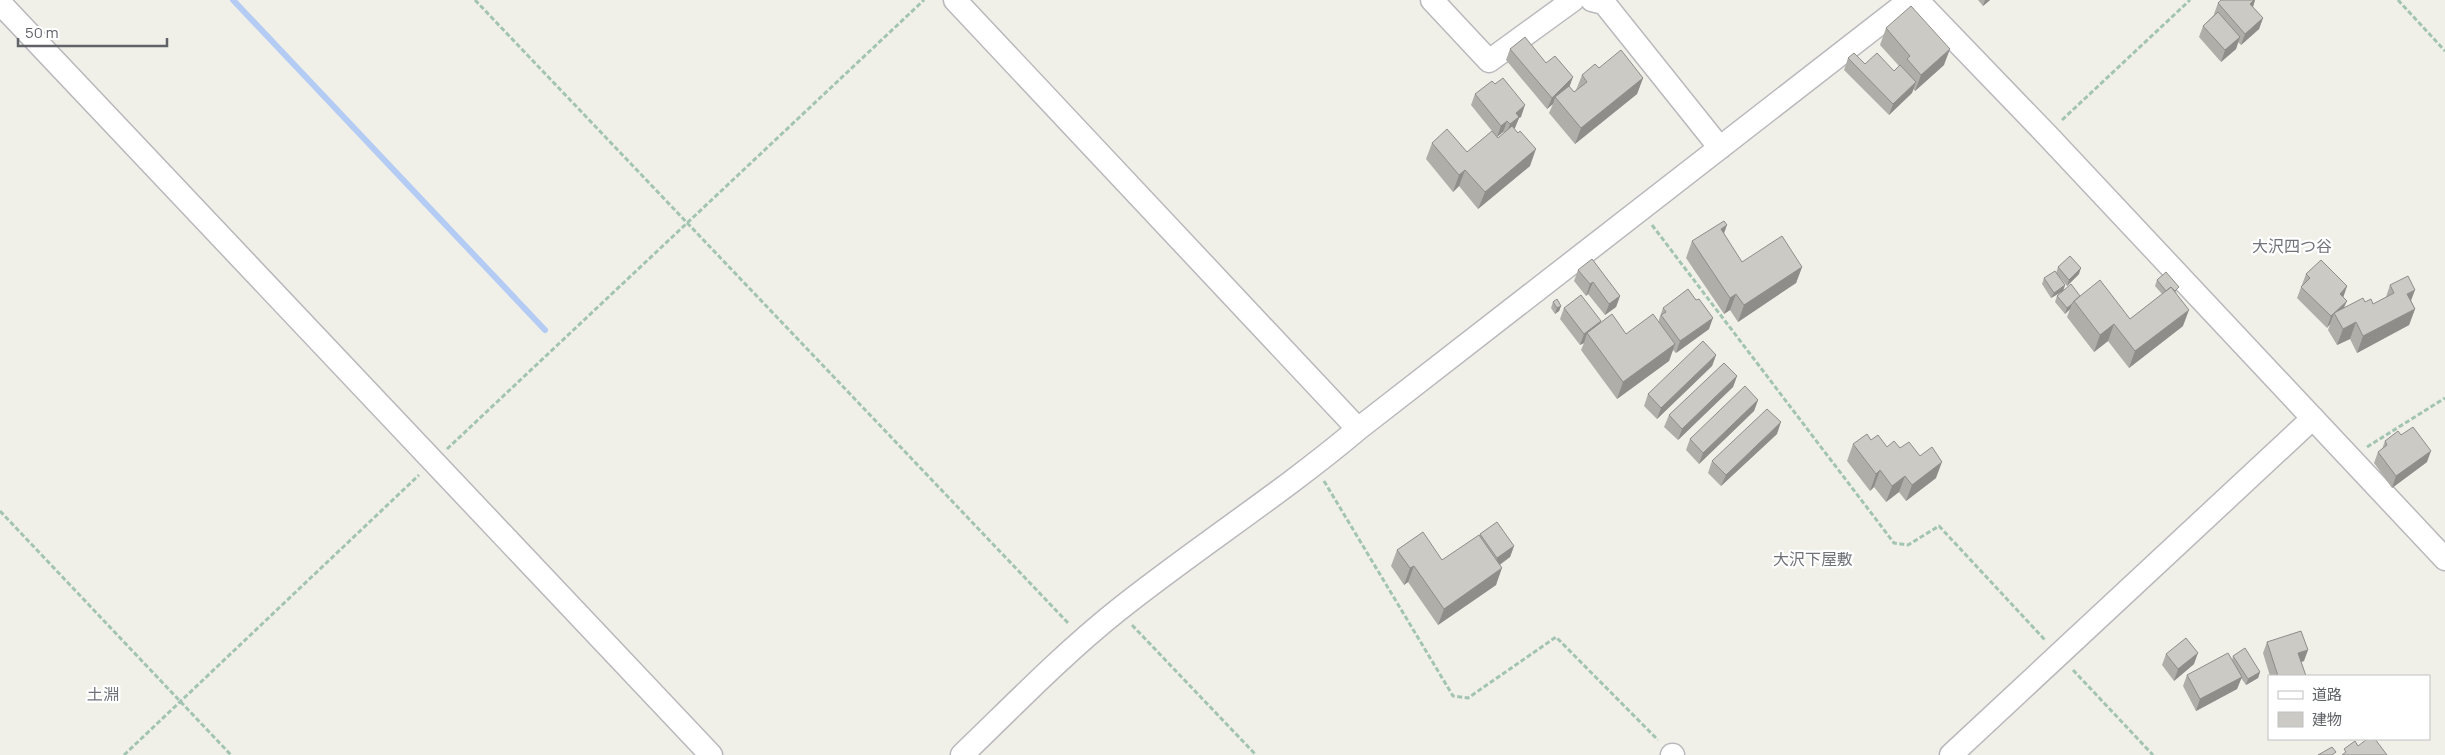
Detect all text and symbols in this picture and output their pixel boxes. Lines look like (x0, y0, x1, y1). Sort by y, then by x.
scale bar (18, 15, 166, 47)
text: 50 m (25, 22, 59, 43)
district label: 大沢四つ谷 (2252, 235, 2332, 257)
district label: 大沢下屋敷 (1773, 548, 1853, 570)
legend (2268, 675, 2430, 740)
district label: 土淵 (87, 683, 119, 705)
text: 道路 (2312, 684, 2342, 705)
text: 建物 (2312, 709, 2342, 730)

